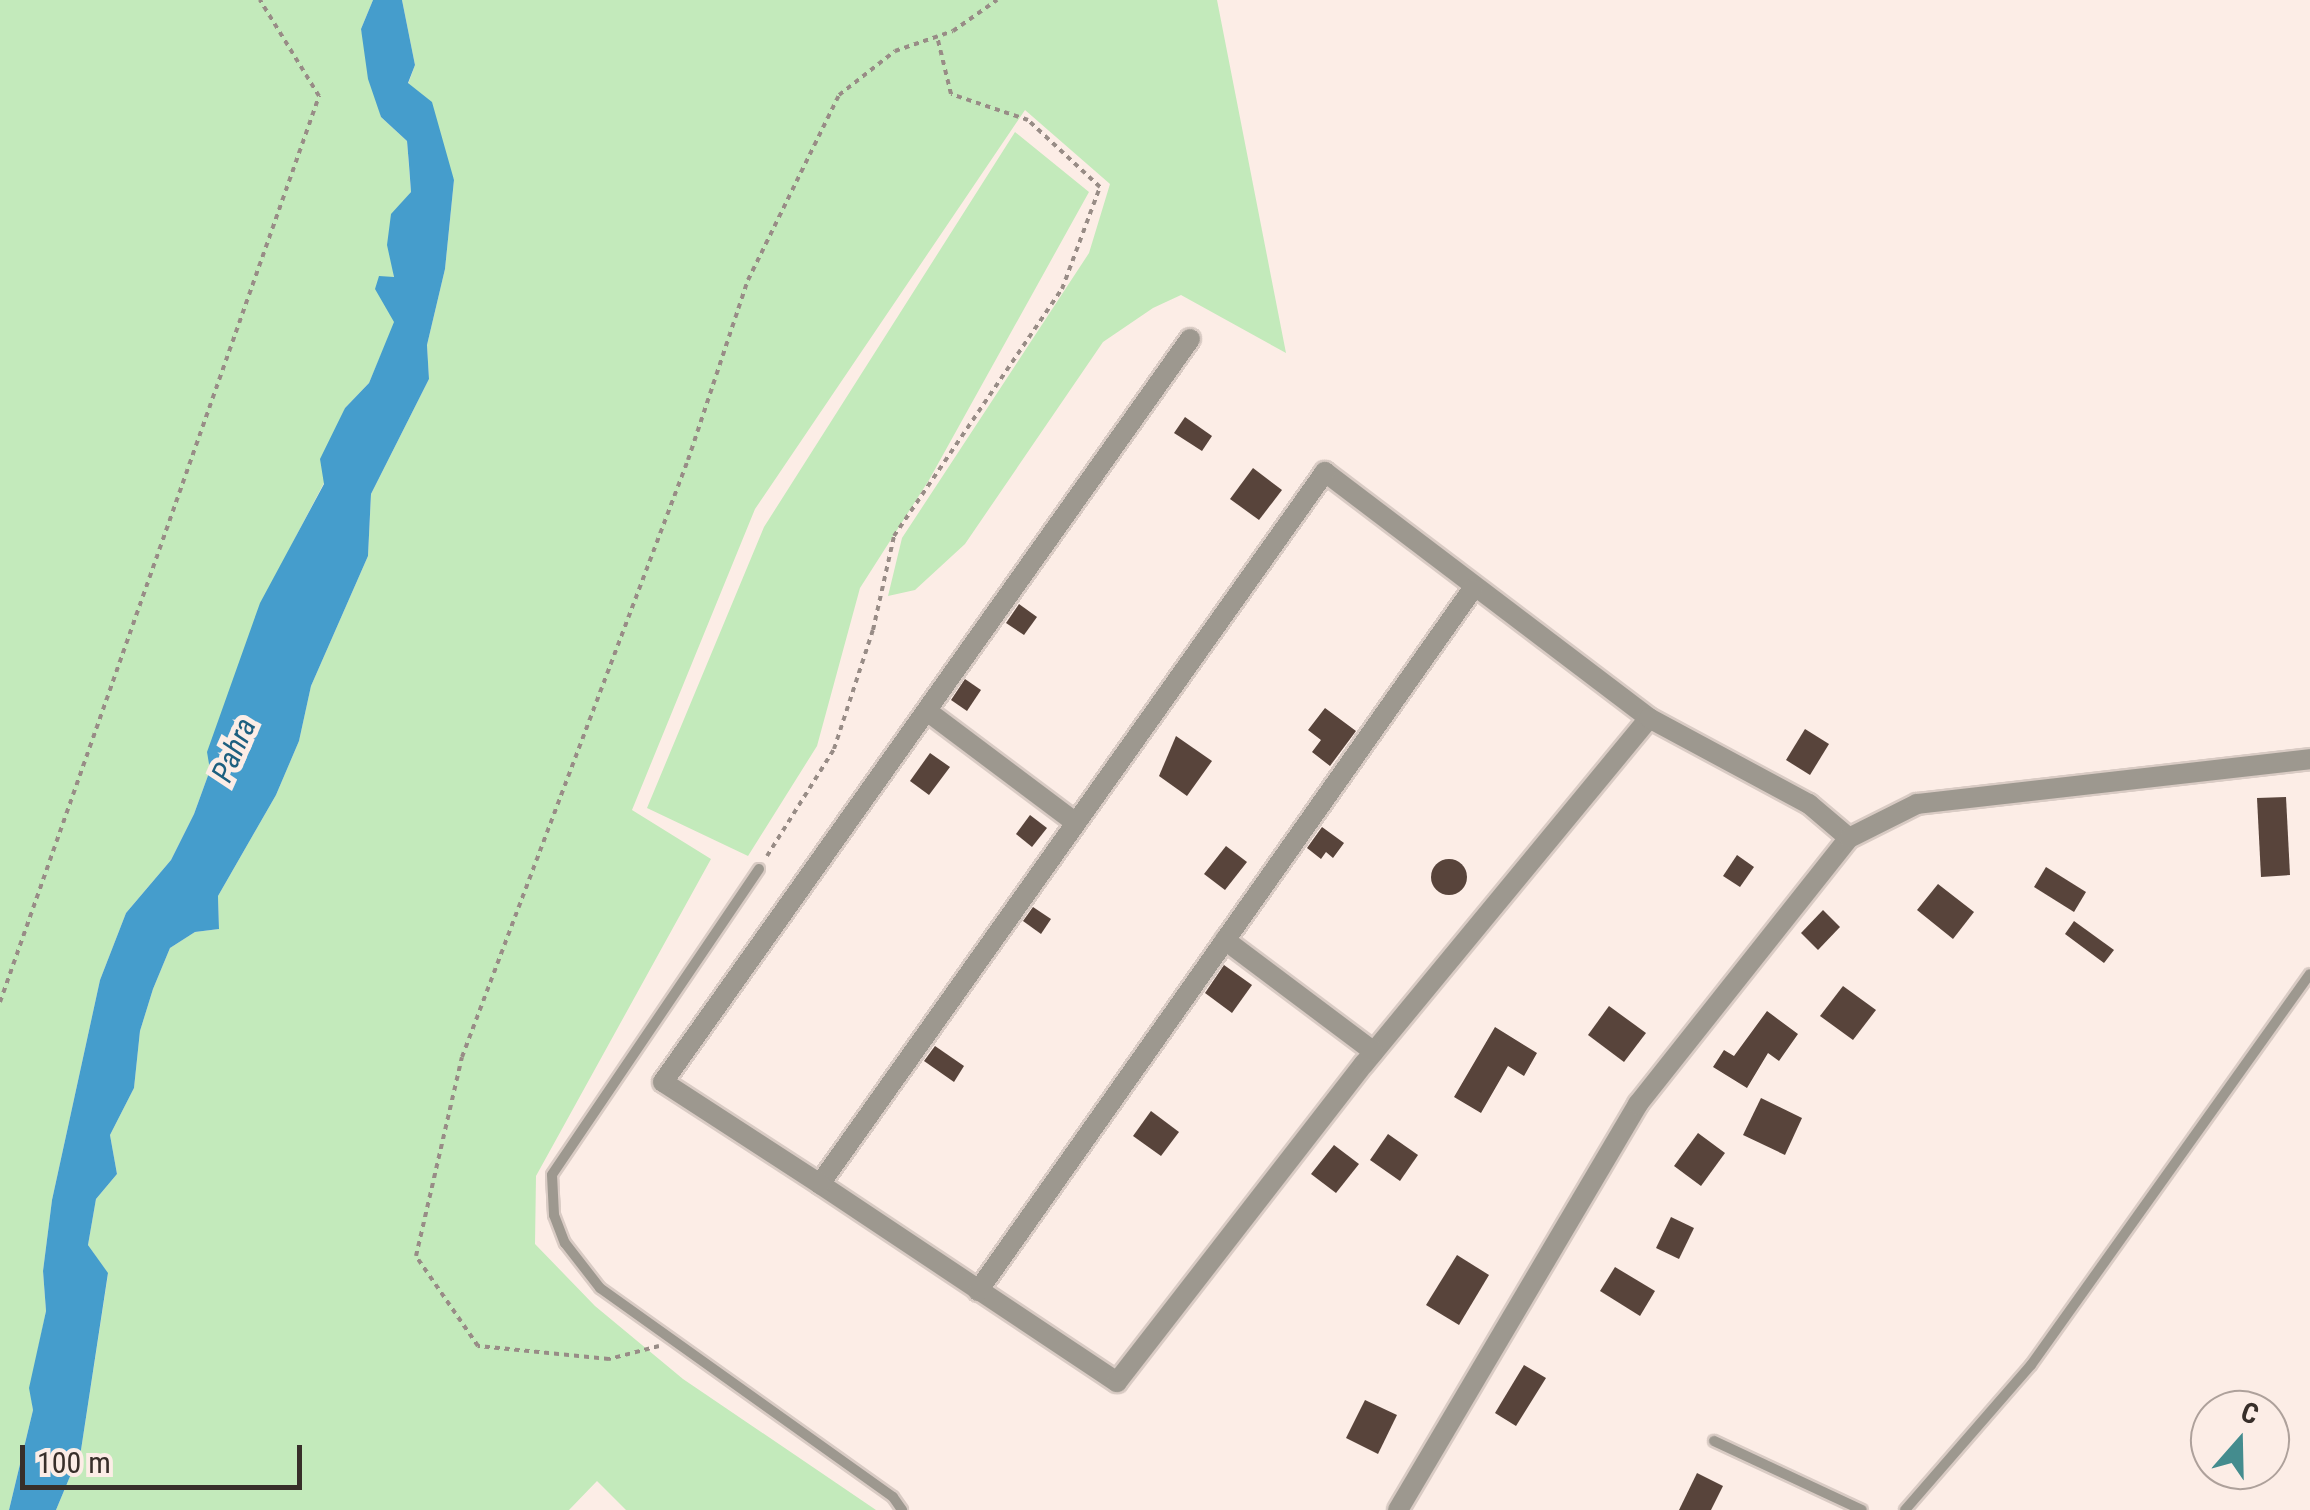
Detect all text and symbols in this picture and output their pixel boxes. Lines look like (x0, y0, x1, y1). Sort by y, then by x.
water label: Pahra (204, 712, 264, 788)
north arrow (2190, 1390, 2290, 1490)
text: С (2237, 1395, 2263, 1431)
scale bar (25, 1425, 308, 1487)
text: 100 m (37, 1445, 111, 1480)

